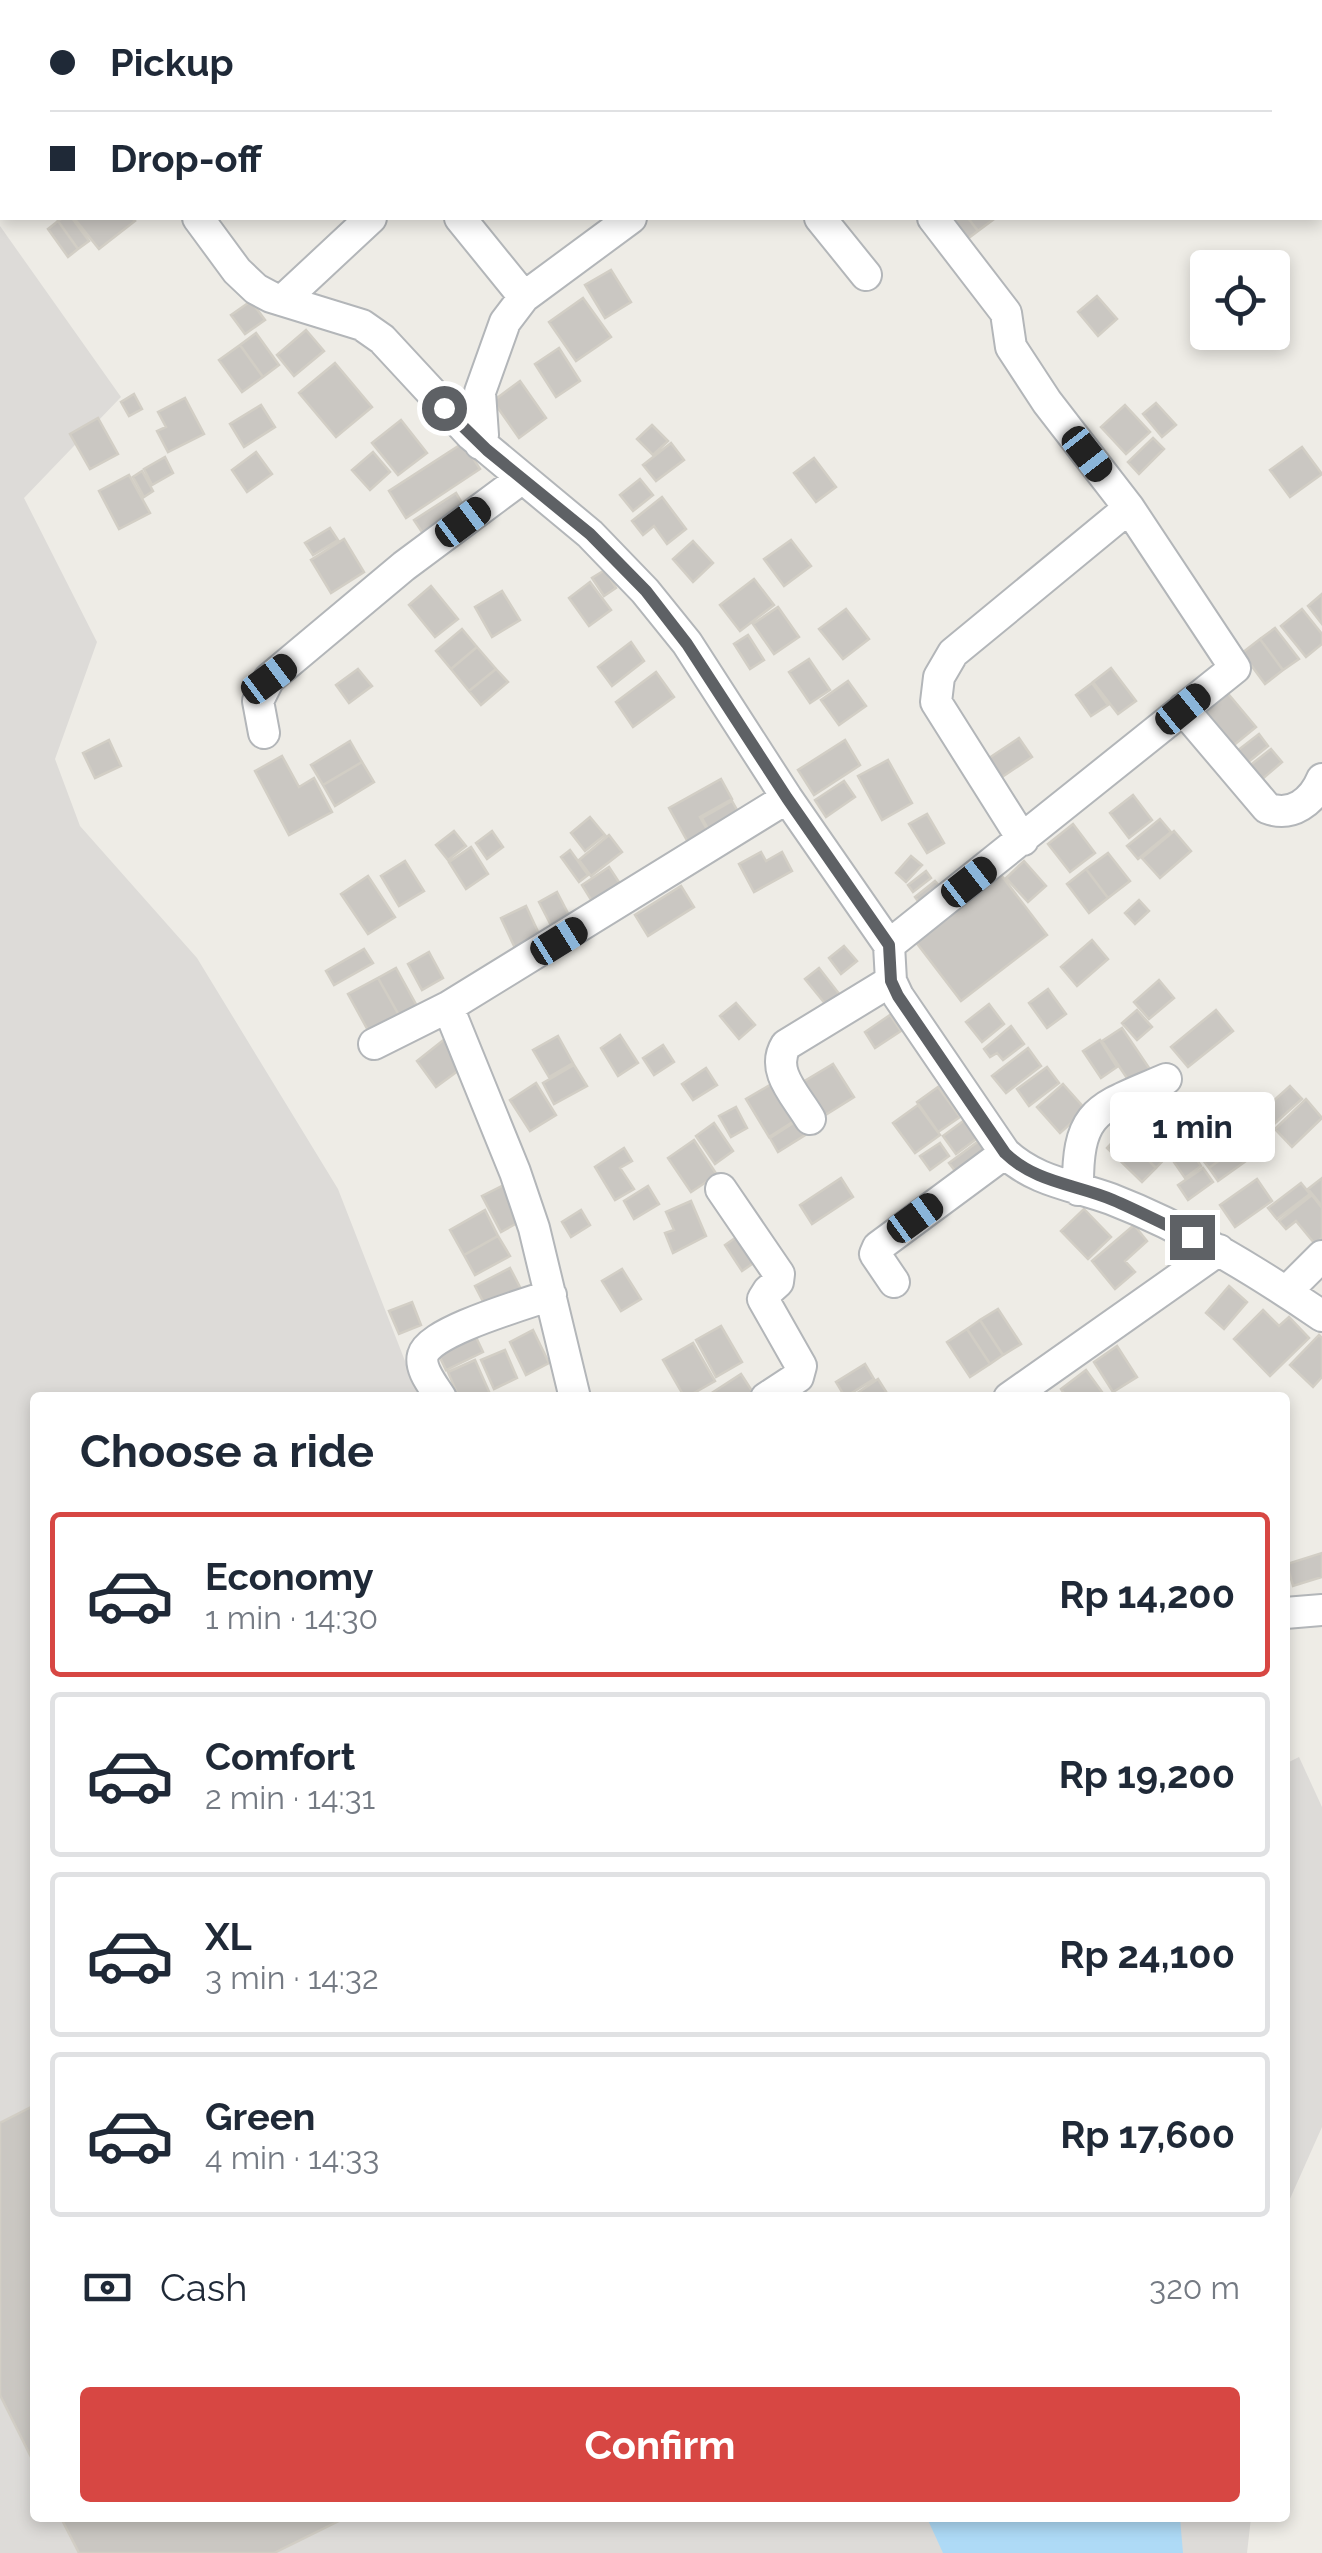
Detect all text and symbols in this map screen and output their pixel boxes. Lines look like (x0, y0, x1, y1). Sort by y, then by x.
text: Pickup (110, 40, 234, 85)
text: Drop-off (110, 136, 262, 181)
map controls (1190, 250, 1290, 350)
button: locate (1190, 250, 1290, 350)
route start (422, 386, 467, 431)
car (1057, 421, 1117, 487)
car (430, 492, 496, 552)
car (236, 649, 302, 709)
car (1150, 678, 1216, 740)
car (936, 852, 1002, 912)
car (526, 912, 592, 970)
callout: 1 min (1110, 1092, 1274, 1162)
text: 1 min (1152, 1108, 1233, 1145)
car (882, 1188, 948, 1248)
route end (1170, 1215, 1215, 1260)
text: Choose a ride (80, 1425, 374, 1478)
icon: car (85, 1550, 175, 1640)
text: Economy (205, 1554, 374, 1599)
text: Rp 14,200 (1059, 1572, 1235, 1617)
text: 1 min · 14:30 (205, 1599, 378, 1636)
icon: car (85, 1730, 175, 1820)
text: Comfort (205, 1734, 355, 1779)
text: Rp 19,200 (1059, 1752, 1235, 1797)
text: 2 min · 14:31 (205, 1779, 375, 1816)
icon: car (85, 1910, 175, 2000)
text: XL (205, 1914, 252, 1959)
text: Rp 24,100 (1059, 1932, 1235, 1977)
text: 3 min · 14:32 (205, 1959, 379, 1996)
icon: car (85, 2090, 175, 2180)
text: Green (205, 2094, 315, 2139)
text: Rp 17,600 (1060, 2112, 1235, 2157)
text: 4 min · 14:33 (205, 2139, 379, 2176)
icon: cash (80, 2260, 135, 2315)
text: Cash (160, 2265, 247, 2310)
text: 320 m (1149, 2269, 1240, 2306)
button: Confirm (80, 2387, 1240, 2502)

